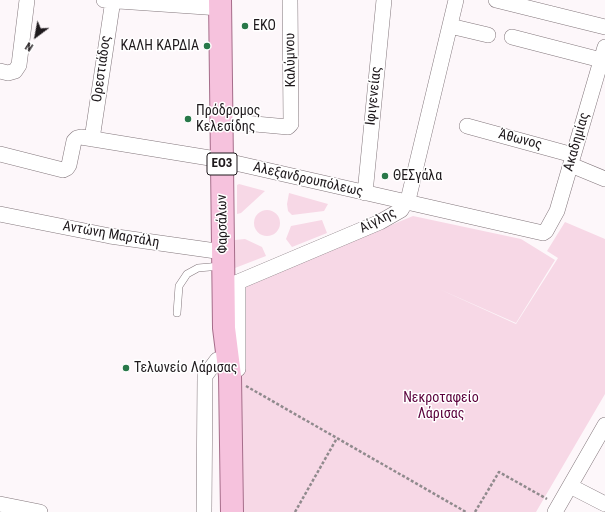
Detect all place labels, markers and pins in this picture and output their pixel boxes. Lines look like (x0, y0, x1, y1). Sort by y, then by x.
place label: EKO (253, 18, 276, 34)
marker: EKO (240, 21, 250, 31)
place label: ΚΑΛΗ ΚΑΡΔΙΑ (121, 38, 199, 54)
marker: ΚΑΛΗ ΚΑΡΔΙΑ (202, 41, 212, 51)
place label: Πρόδρομος Κελεσίδης (196, 103, 260, 136)
marker: Πρόδρομος Κελεσίδης (183, 114, 193, 124)
place label: ΘΕΣγάλα (393, 168, 442, 184)
marker: ΘΕΣγάλα (380, 171, 390, 181)
place label: Τελωνείο Λάρισας (134, 360, 237, 376)
marker: Τελωνείο Λάρισας (121, 363, 131, 373)

